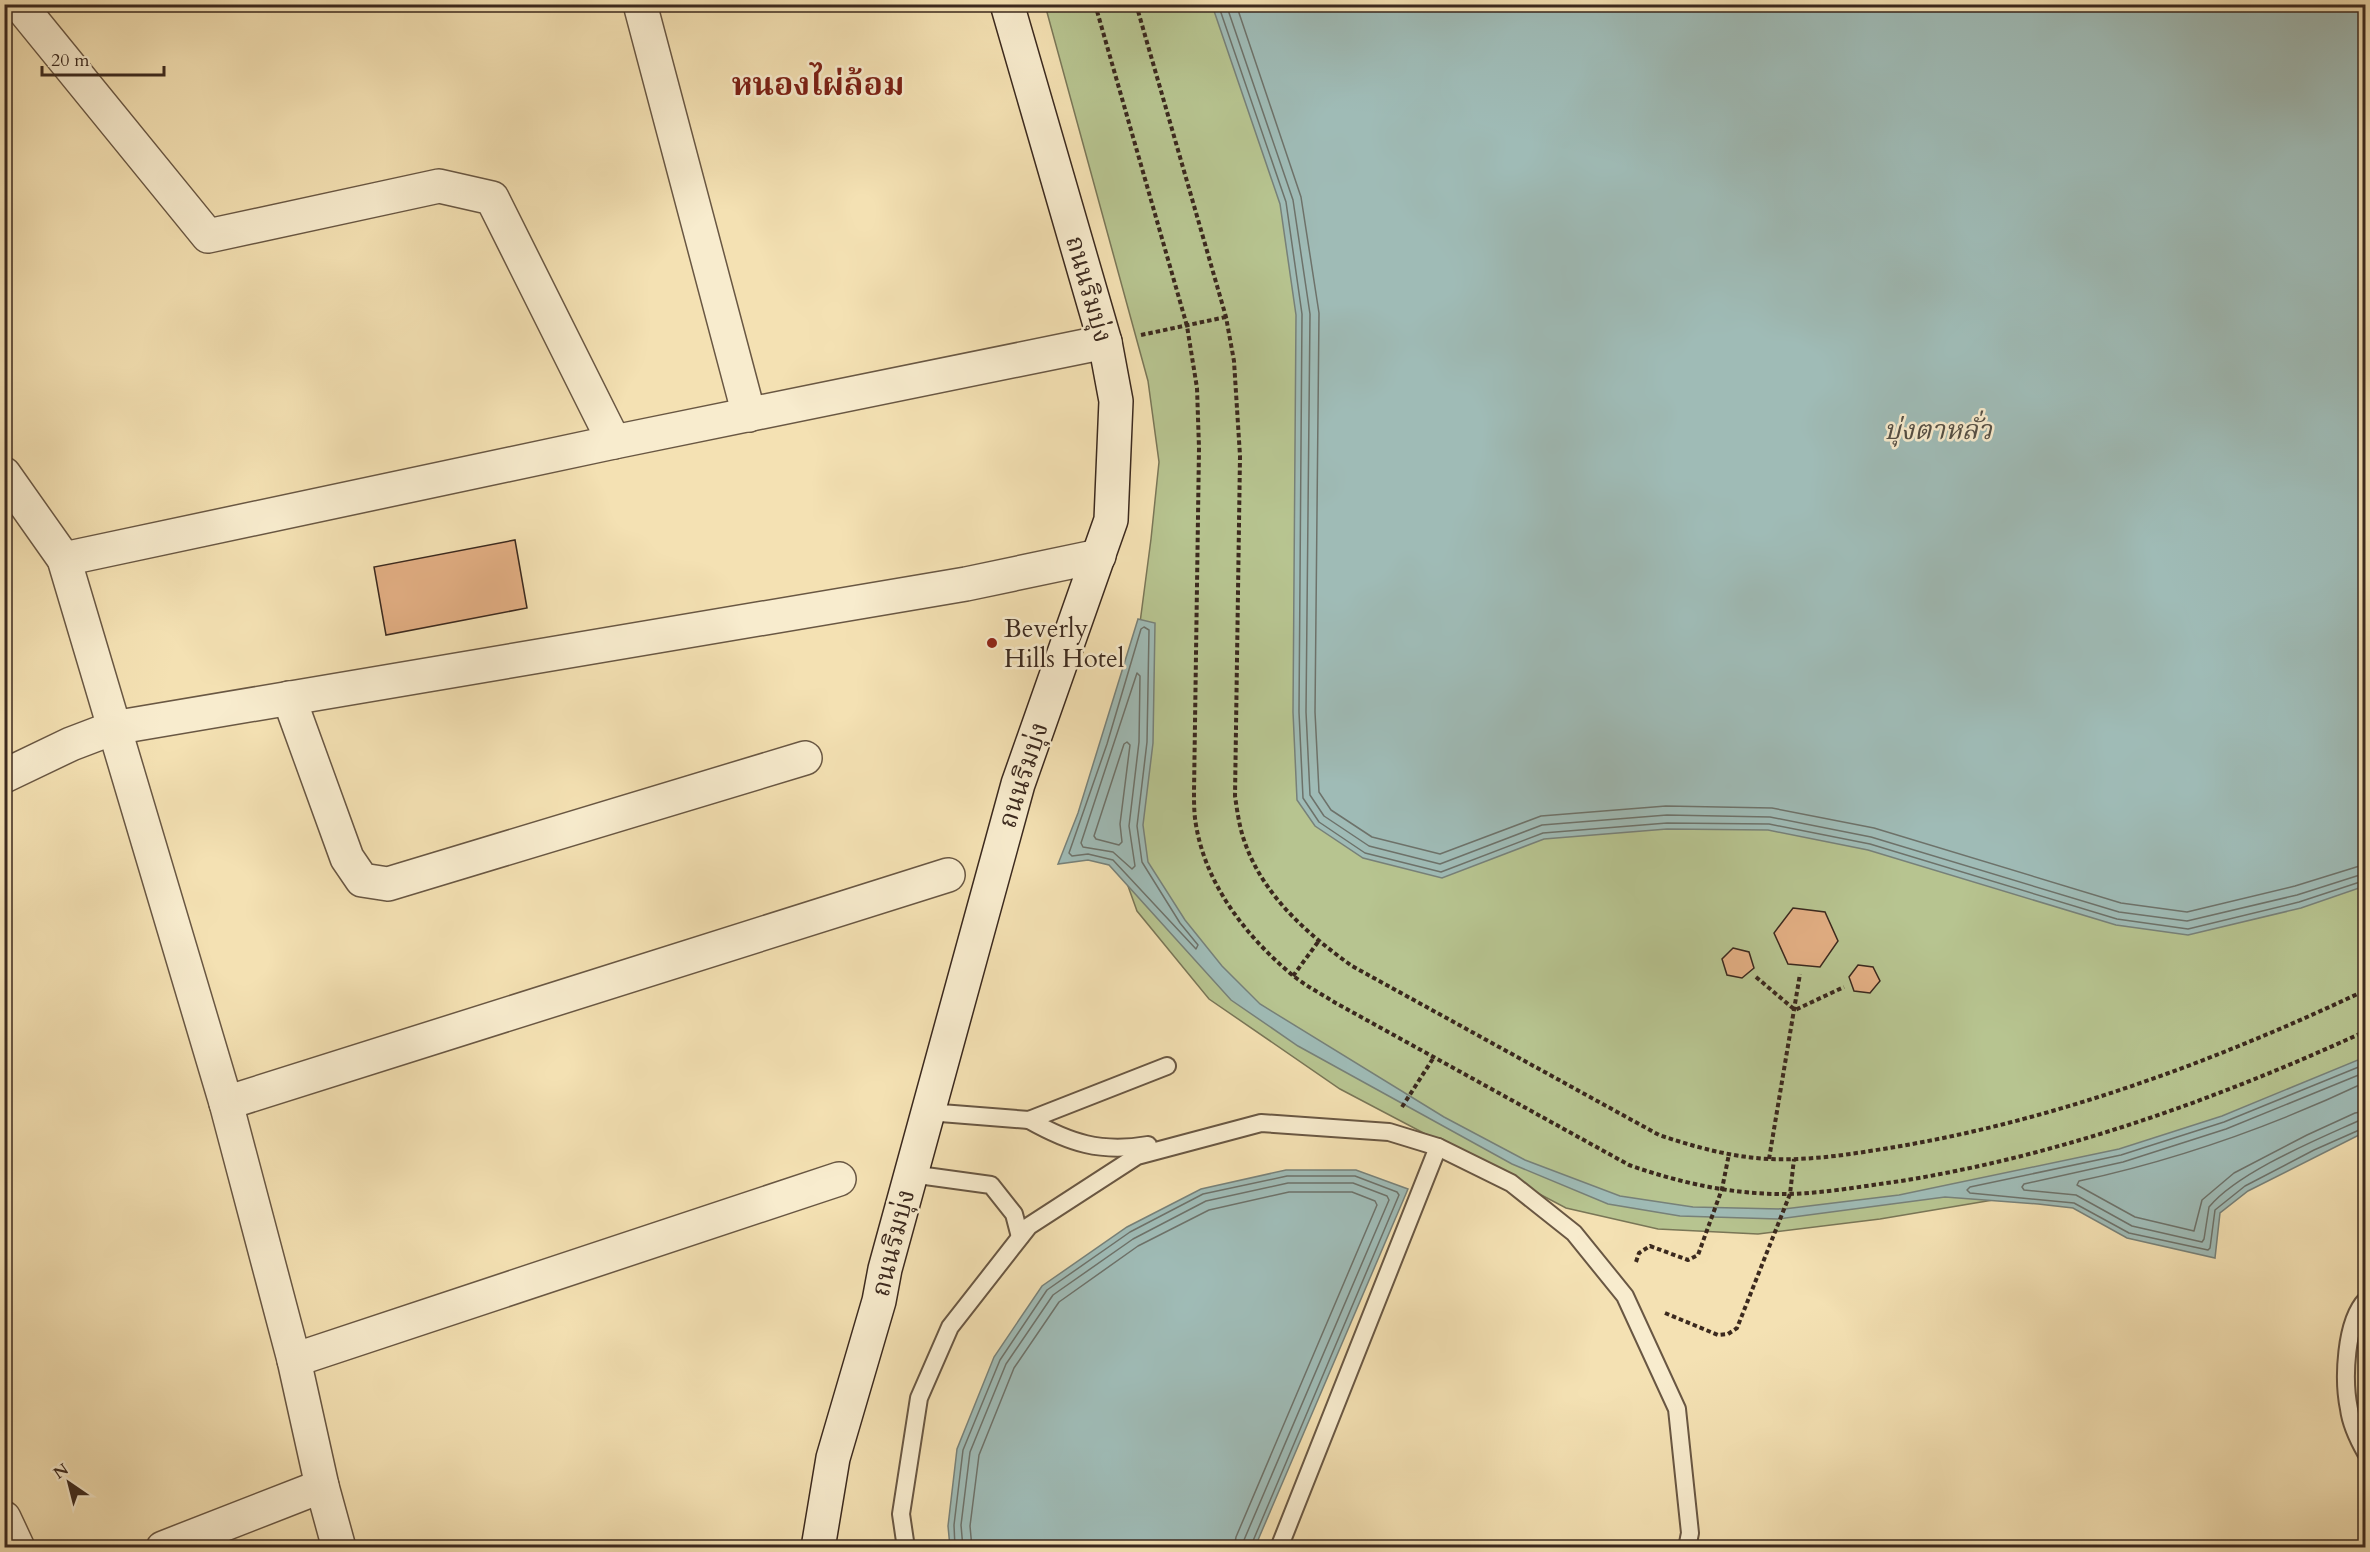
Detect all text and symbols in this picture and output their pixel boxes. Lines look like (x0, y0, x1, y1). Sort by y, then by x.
scale bar (42, 39, 164, 77)
text: 20 m (51, 48, 90, 73)
district label: หนองไผ่ล้อม (732, 62, 904, 107)
street label: ถนนริมบุ่ง (1057, 232, 1121, 346)
water label: บุ่งตาหลั่ว (1884, 410, 1993, 449)
place label: Beverly Hills Hotel (1004, 611, 1125, 676)
marker: Beverly Hills Hotel (985, 636, 999, 650)
street label: ถนนริมบุ่ง (989, 718, 1057, 832)
street label: ถนนริมบุ่ง (863, 1186, 923, 1300)
north arrow (39, 1453, 99, 1513)
text: N (49, 1458, 73, 1485)

